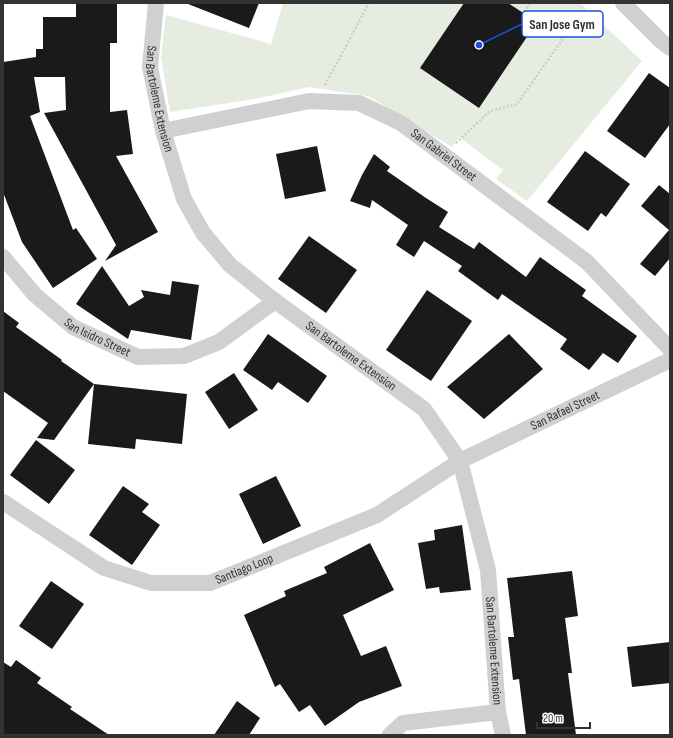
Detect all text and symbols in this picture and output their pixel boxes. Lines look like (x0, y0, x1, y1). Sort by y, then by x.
callout: San Jose Gym (522, 11, 603, 37)
text: San Jose Gym (529, 16, 595, 33)
street label: San Bartoleme Extension (142, 45, 177, 154)
street label: San Gabriel Street (408, 125, 480, 185)
street label: San Isidro Street (61, 315, 133, 361)
street label: San Bartoleme Extension (302, 318, 400, 394)
street label: San Rafael Street (528, 387, 602, 434)
street label: Santiago Loop (213, 550, 276, 588)
street label: San Bartoleme Extension (482, 596, 505, 705)
scale bar (537, 704, 590, 730)
text: 20 m (543, 711, 563, 726)

